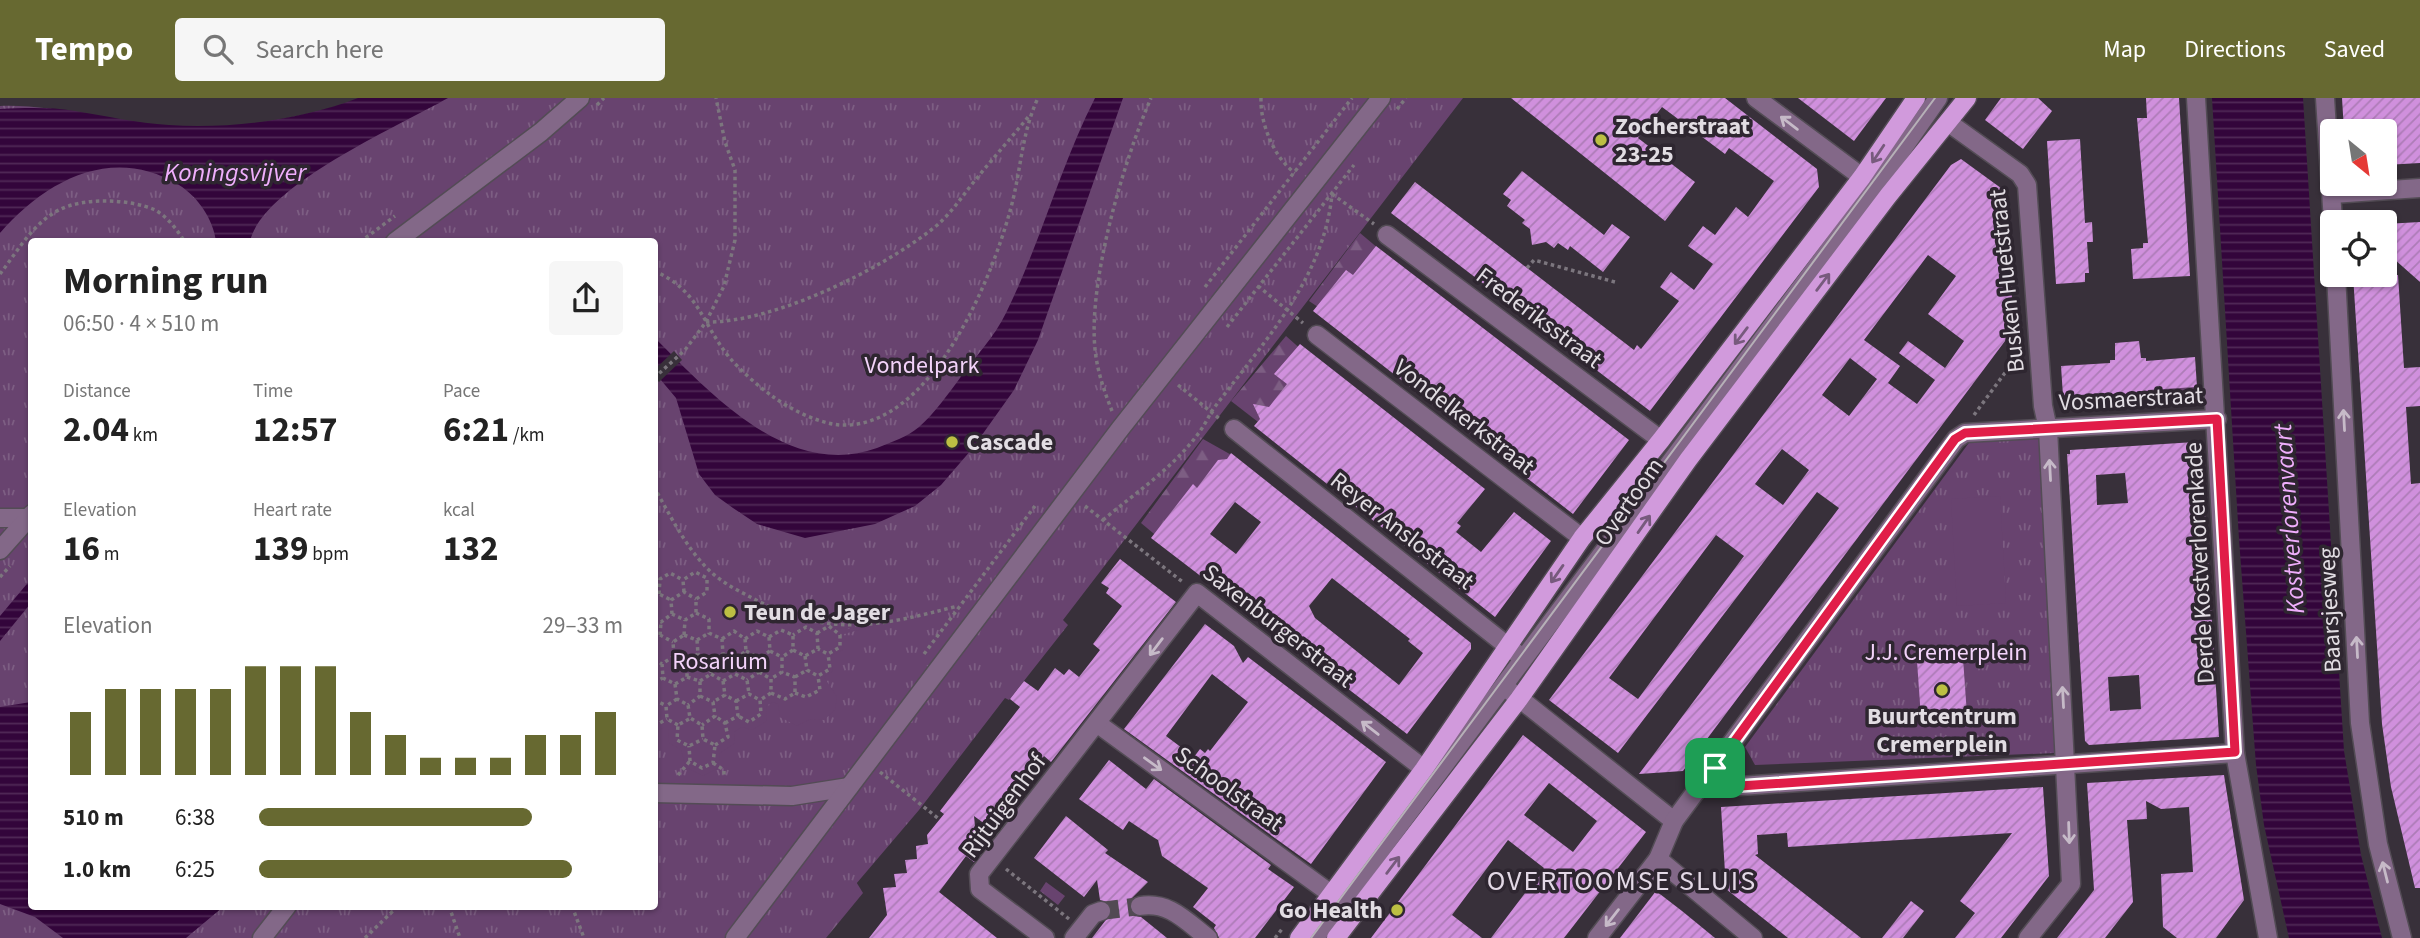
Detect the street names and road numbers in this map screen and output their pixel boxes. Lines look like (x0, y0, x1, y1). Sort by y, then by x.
street label: Busken Huetstraat (1980, 188, 2034, 374)
street label: Frederiksstraat (1468, 259, 1610, 377)
street label: Vondelkerkstraat (1386, 351, 1542, 483)
street label: Vosmaerstraat (2058, 378, 2204, 420)
street label: Derde Kostverlorenkade (2176, 441, 2224, 685)
street label: Overtoom (1586, 451, 1672, 553)
street label: Reyer Anslostraat (1323, 464, 1481, 598)
street label: Baarsjesweg (2309, 546, 2351, 674)
street label: Saxenburgerstraat (1195, 556, 1361, 696)
street label: Schoolstraat (1168, 738, 1290, 840)
street label: Rijtuigenhof (953, 746, 1055, 865)

